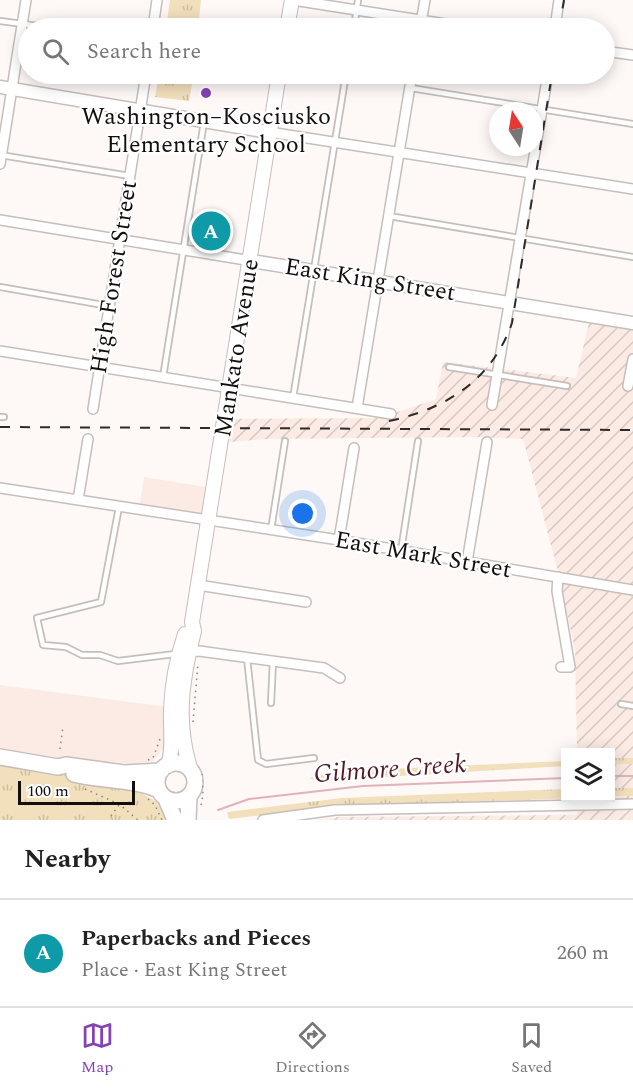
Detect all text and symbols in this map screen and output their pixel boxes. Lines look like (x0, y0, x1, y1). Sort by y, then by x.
search box (18, 18, 615, 84)
icon: search (39, 35, 72, 68)
text: Search here (87, 35, 201, 68)
marker: Washington–Kosciusko Elementary School (199, 86, 213, 100)
place label: Washington–Kosciusko Elementary School (81, 99, 331, 163)
north arrow (489, 102, 543, 156)
street label: High Forest Street (81, 178, 147, 376)
pin: A (192, 208, 230, 254)
street label: East King Street (282, 249, 458, 311)
street label: Mankato Avenue (205, 256, 269, 440)
your location (288, 499, 317, 528)
street label: East Mark Street (332, 522, 514, 588)
water label: Gilmore Creek (312, 744, 468, 794)
map controls (561, 748, 615, 802)
button: layers (561, 748, 615, 802)
scale bar (18, 778, 135, 806)
text: 100 m (27, 779, 69, 803)
text: Nearby (24, 839, 110, 879)
text: Paperbacks and Pieces (81, 922, 311, 955)
text: A (36, 938, 51, 968)
text: 260 m (557, 938, 609, 968)
text: Place · East King Street (81, 955, 287, 985)
tab: Map (81, 1019, 114, 1079)
tab: Directions (275, 1019, 350, 1079)
tab: Saved (511, 1019, 552, 1079)

